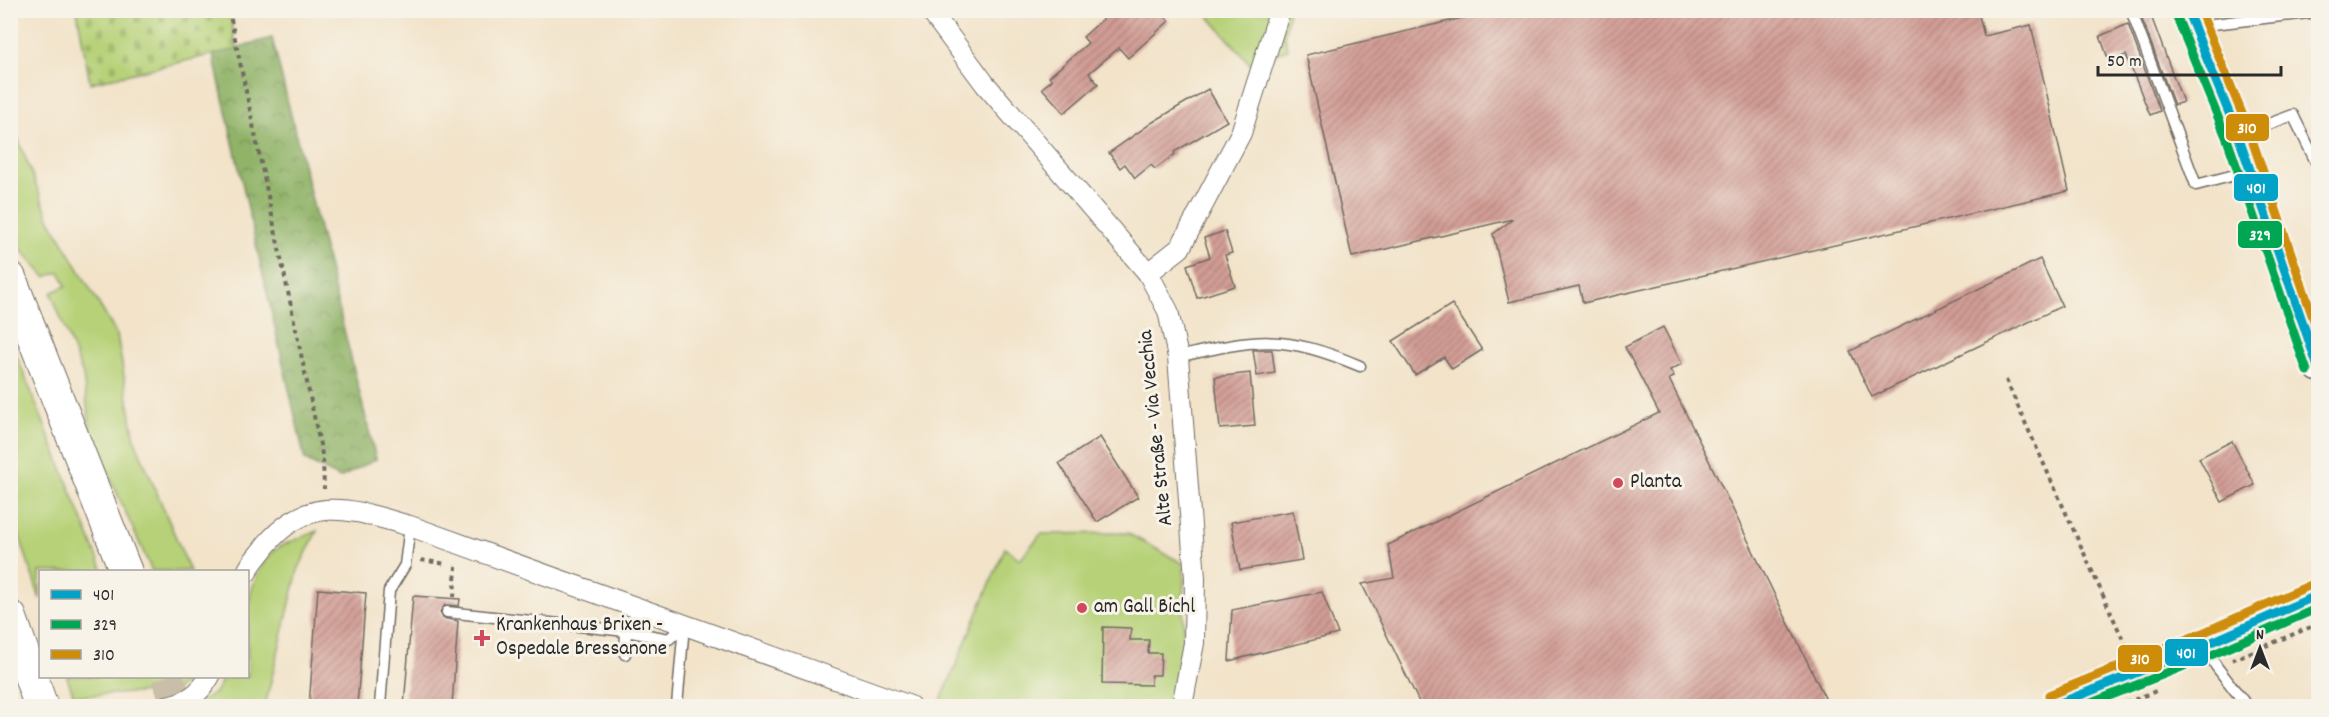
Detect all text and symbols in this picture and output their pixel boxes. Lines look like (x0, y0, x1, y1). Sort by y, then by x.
scale bar (2098, 39, 2281, 77)
text: 50 m (2107, 50, 2142, 75)
line badge: 310 (2225, 113, 2270, 142)
text: 310 (2237, 118, 2257, 141)
line badge: 401 (2233, 173, 2279, 202)
text: 401 (2247, 178, 2265, 201)
line badge: 329 (2237, 220, 2283, 249)
text: 329 (2249, 225, 2271, 248)
street label: Alte Straße - Via Vecchia (1132, 327, 1182, 528)
place label: Planta (1630, 468, 1683, 498)
marker: Planta (1611, 476, 1625, 490)
legend (39, 570, 249, 678)
text: 401 (93, 584, 114, 609)
place label: am Gall Bichl (1094, 593, 1195, 623)
marker: am Gall Bichl (1075, 601, 1089, 615)
place label: Krankenhaus Brixen - Ospedale Bressanone (496, 611, 667, 665)
text: 329 (93, 614, 117, 639)
north arrow (2230, 618, 2290, 678)
text: N (2256, 624, 2264, 647)
marker: Krankenhaus Brixen - Ospedale Bressanone (473, 629, 491, 647)
line badge: 401 (2164, 638, 2209, 667)
text: 401 (2177, 643, 2195, 666)
text: 310 (93, 644, 115, 669)
line badge: 310 (2117, 644, 2163, 673)
text: 310 (2130, 649, 2150, 672)

